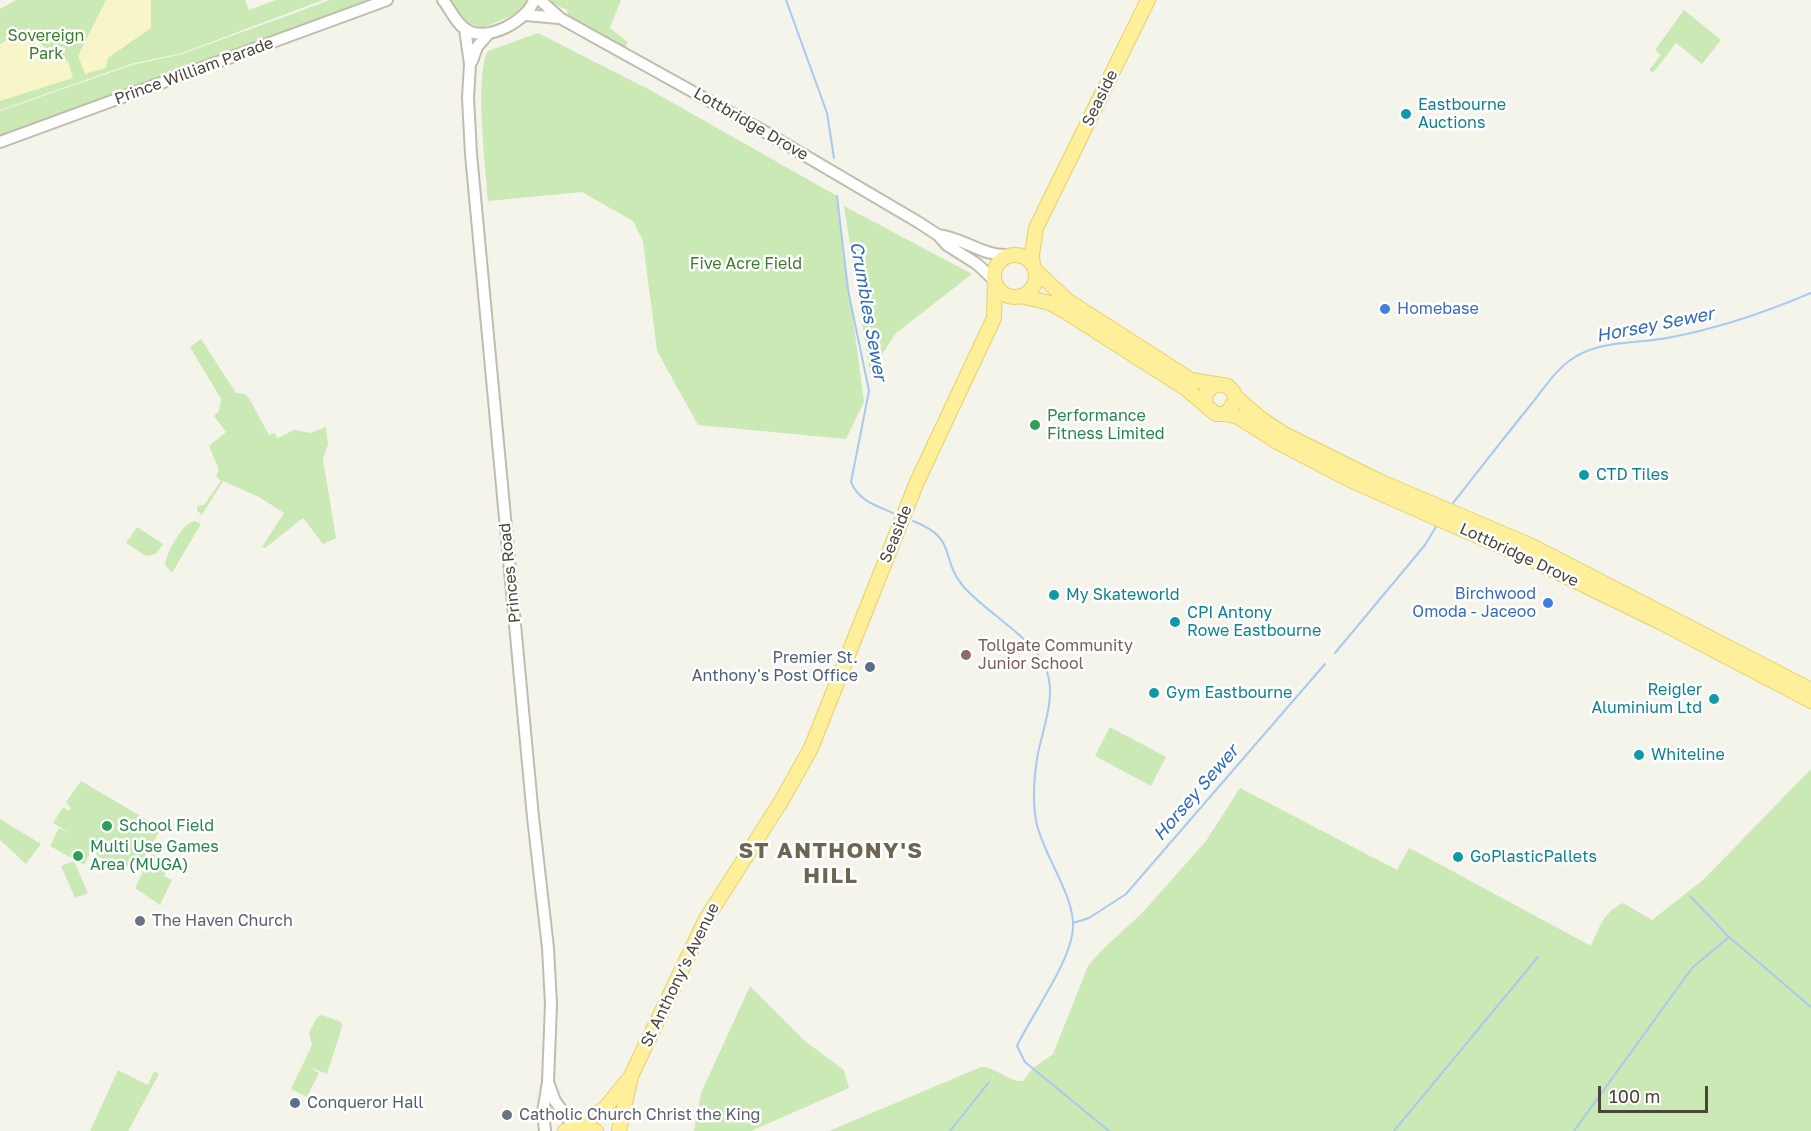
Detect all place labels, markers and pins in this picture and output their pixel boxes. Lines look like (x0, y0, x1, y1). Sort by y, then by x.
place label: Eastbourne Auctions (1418, 95, 1506, 133)
marker: Eastbourne Auctions (1399, 107, 1413, 121)
place label: Homebase (1397, 299, 1479, 319)
marker: Homebase (1378, 302, 1392, 316)
place label: Performance Fitness Limited (1047, 406, 1165, 444)
marker: Performance Fitness Limited (1028, 418, 1042, 432)
place label: CTD Tiles (1596, 465, 1669, 485)
marker: CTD Tiles (1577, 468, 1591, 482)
place label: Birchwood Omoda - Jaceoo (1412, 584, 1536, 622)
place label: My Skateworld (1066, 585, 1180, 605)
marker: My Skateworld (1047, 588, 1061, 602)
marker: Birchwood Omoda - Jaceoo (1541, 596, 1555, 610)
place label: CPI Antony Rowe Eastbourne (1187, 603, 1321, 641)
marker: CPI Antony Rowe Eastbourne (1168, 615, 1182, 629)
place label: Tollgate Community Junior School (978, 636, 1133, 674)
place label: Premier St. Anthony's Post Office (692, 648, 858, 686)
marker: Tollgate Community Junior School (959, 648, 973, 662)
marker: Premier St. Anthony's Post Office (863, 660, 877, 674)
place label: Reigler Aluminium Ltd (1592, 680, 1702, 718)
place label: Gym Eastbourne (1166, 683, 1292, 703)
marker: Gym Eastbourne (1147, 686, 1161, 700)
marker: Reigler Aluminium Ltd (1707, 692, 1721, 706)
place label: Whiteline (1651, 745, 1725, 765)
marker: Whiteline (1632, 748, 1646, 762)
place label: School Field (119, 816, 214, 836)
marker: School Field (100, 819, 114, 833)
place label: Multi Use Games Area (MUGA) (90, 837, 219, 875)
place label: GoPlasticPallets (1470, 847, 1597, 867)
marker: Multi Use Games Area (MUGA) (71, 849, 85, 863)
marker: GoPlasticPallets (1451, 850, 1465, 864)
place label: The Haven Church (152, 911, 293, 931)
marker: The Haven Church (133, 914, 147, 928)
place label: Conqueror Hall (307, 1093, 423, 1113)
marker: Conqueror Hall (288, 1096, 302, 1110)
place label: Catholic Church Christ the King (519, 1105, 760, 1125)
marker: Catholic Church Christ the King (500, 1108, 514, 1122)

